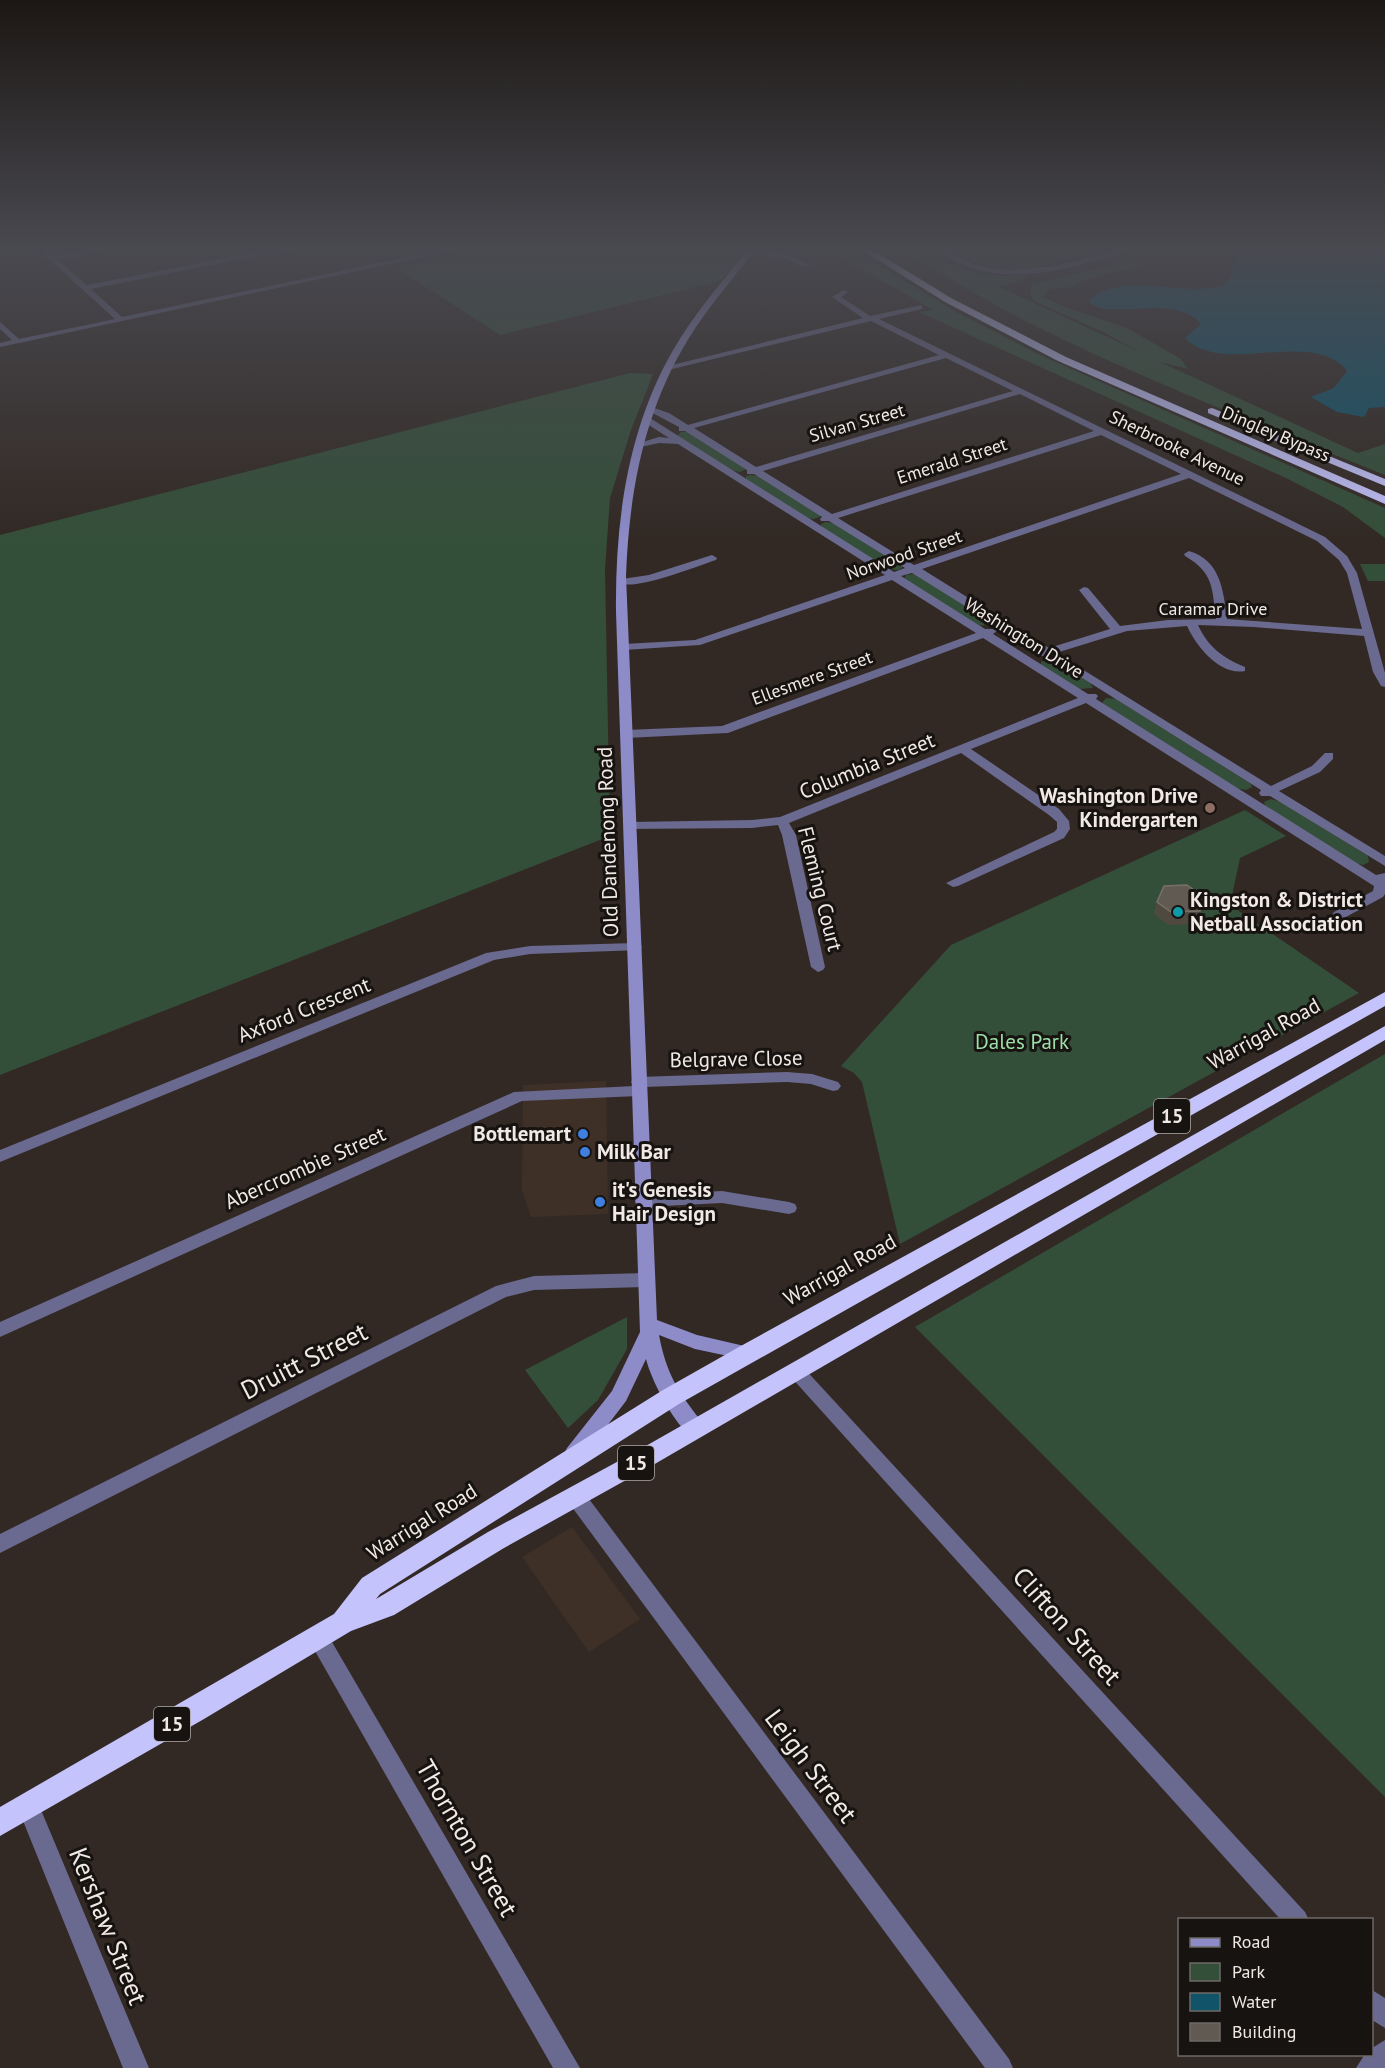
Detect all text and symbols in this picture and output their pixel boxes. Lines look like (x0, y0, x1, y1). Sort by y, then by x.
street label: Silvan Street (807, 398, 907, 447)
street label: Dingley Bypass (1219, 400, 1334, 467)
street label: Sherbrooke Avenue (1106, 405, 1249, 490)
street label: Emerald Street (894, 432, 1010, 489)
street label: Norwood Street (843, 524, 965, 585)
street label: Washington Drive (961, 592, 1088, 683)
street label: Caramar Drive (1159, 597, 1267, 620)
street label: Ellesmere Street (748, 645, 875, 710)
street label: Columbia Street (795, 726, 938, 805)
street label: Old Dandenong Road (591, 746, 624, 938)
place label: Washington Drive Kindergarten (1039, 782, 1198, 833)
marker: Washington Drive Kindergarten (1203, 801, 1217, 815)
street label: Fleming Court (792, 824, 849, 954)
place label: Kingston & District Netball Association (1190, 886, 1363, 937)
marker: Kingston & District Netball Association (1171, 905, 1185, 919)
street label: Axford Crescent (234, 971, 374, 1048)
street label: Warrigal Road (1203, 992, 1325, 1076)
park label: Dales Park (975, 1028, 1069, 1055)
street label: Belgrave Close (669, 1044, 803, 1073)
road number: 15 (1154, 1099, 1190, 1133)
street label: Abercrombie Street (220, 1120, 389, 1215)
place label: Bottlemart (473, 1120, 572, 1147)
marker: Bottlemart (576, 1127, 590, 1141)
place label: Milk Bar (597, 1138, 671, 1165)
marker: Milk Bar (578, 1145, 592, 1159)
place label: it's Genesis Hair Design (612, 1176, 716, 1227)
marker: it's Genesis Hair Design (593, 1195, 607, 1209)
street label: Warrigal Road (779, 1228, 901, 1312)
street label: Druitt Street (235, 1314, 373, 1407)
road number: 15 (618, 1446, 654, 1480)
street label: Warrigal Road (362, 1477, 482, 1566)
street label: Clifton Street (1006, 1560, 1129, 1692)
street label: Leigh Street (758, 1702, 865, 1829)
road number: 15 (154, 1707, 190, 1741)
street label: Thornton Street (409, 1753, 526, 1922)
street label: Kershaw Street (62, 1842, 155, 2009)
legend (1178, 1918, 1373, 2056)
text: Road (1232, 1930, 1270, 1953)
text: Park (1232, 1960, 1265, 1983)
text: Water (1232, 1990, 1276, 2013)
text: Building (1232, 2020, 1296, 2043)

